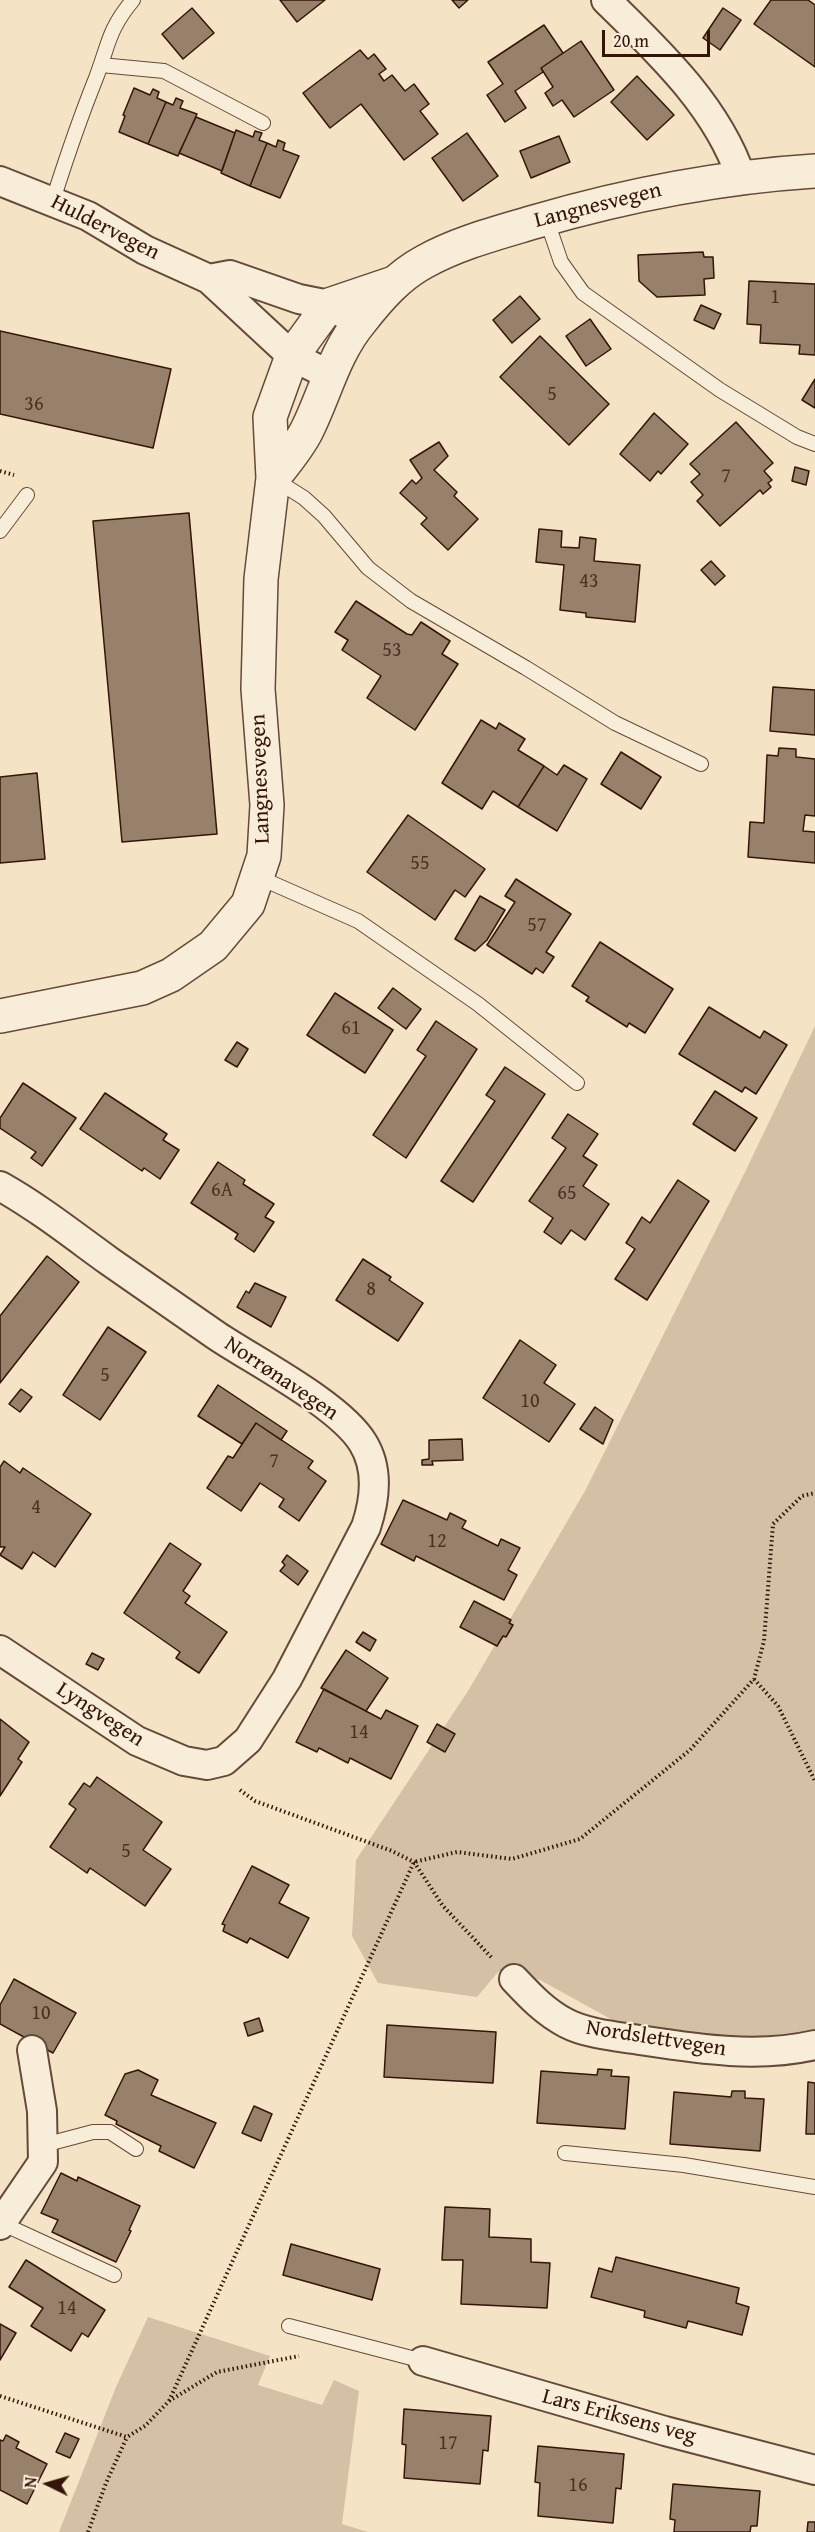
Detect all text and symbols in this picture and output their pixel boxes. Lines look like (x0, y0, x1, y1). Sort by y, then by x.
scale bar (605, 18, 713, 56)
text: 20 m (613, 27, 649, 54)
street label: Langnesvegen (532, 177, 664, 235)
street label: Huldervegen (46, 189, 164, 267)
house number: 1 (770, 286, 780, 310)
house number: 5 (547, 383, 557, 407)
house number: 36 (24, 393, 44, 417)
house number: 7 (721, 465, 731, 489)
house number: 43 (579, 570, 599, 594)
house number: 53 (382, 639, 402, 663)
street label: Langnesvegen (246, 713, 276, 845)
house number: 55 (410, 852, 430, 876)
house number: 57 (527, 914, 547, 938)
house number: 61 (341, 1017, 361, 1041)
house number: 6A (211, 1179, 233, 1203)
house number: 65 (557, 1182, 577, 1206)
house number: 8 (366, 1278, 376, 1302)
street label: Norrønavegen (219, 1331, 343, 1427)
house number: 5 (100, 1364, 110, 1388)
house number: 10 (520, 1390, 540, 1414)
house number: 7 (269, 1450, 279, 1474)
house number: 4 (31, 1496, 41, 1520)
house number: 12 (427, 1530, 447, 1554)
street label: Lyngvegen (51, 1677, 149, 1753)
house number: 14 (349, 1721, 369, 1745)
house number: 5 (121, 1840, 131, 1864)
house number: 10 (31, 2002, 51, 2026)
street label: Nordslettvegen (584, 2015, 728, 2063)
house number: 14 (57, 2297, 77, 2321)
street label: Lars Eriksens veg (539, 2384, 699, 2450)
house number: 17 (438, 2432, 458, 2456)
north arrow (18, 2454, 78, 2514)
house number: 16 (568, 2474, 588, 2498)
text: N (18, 2476, 42, 2489)

